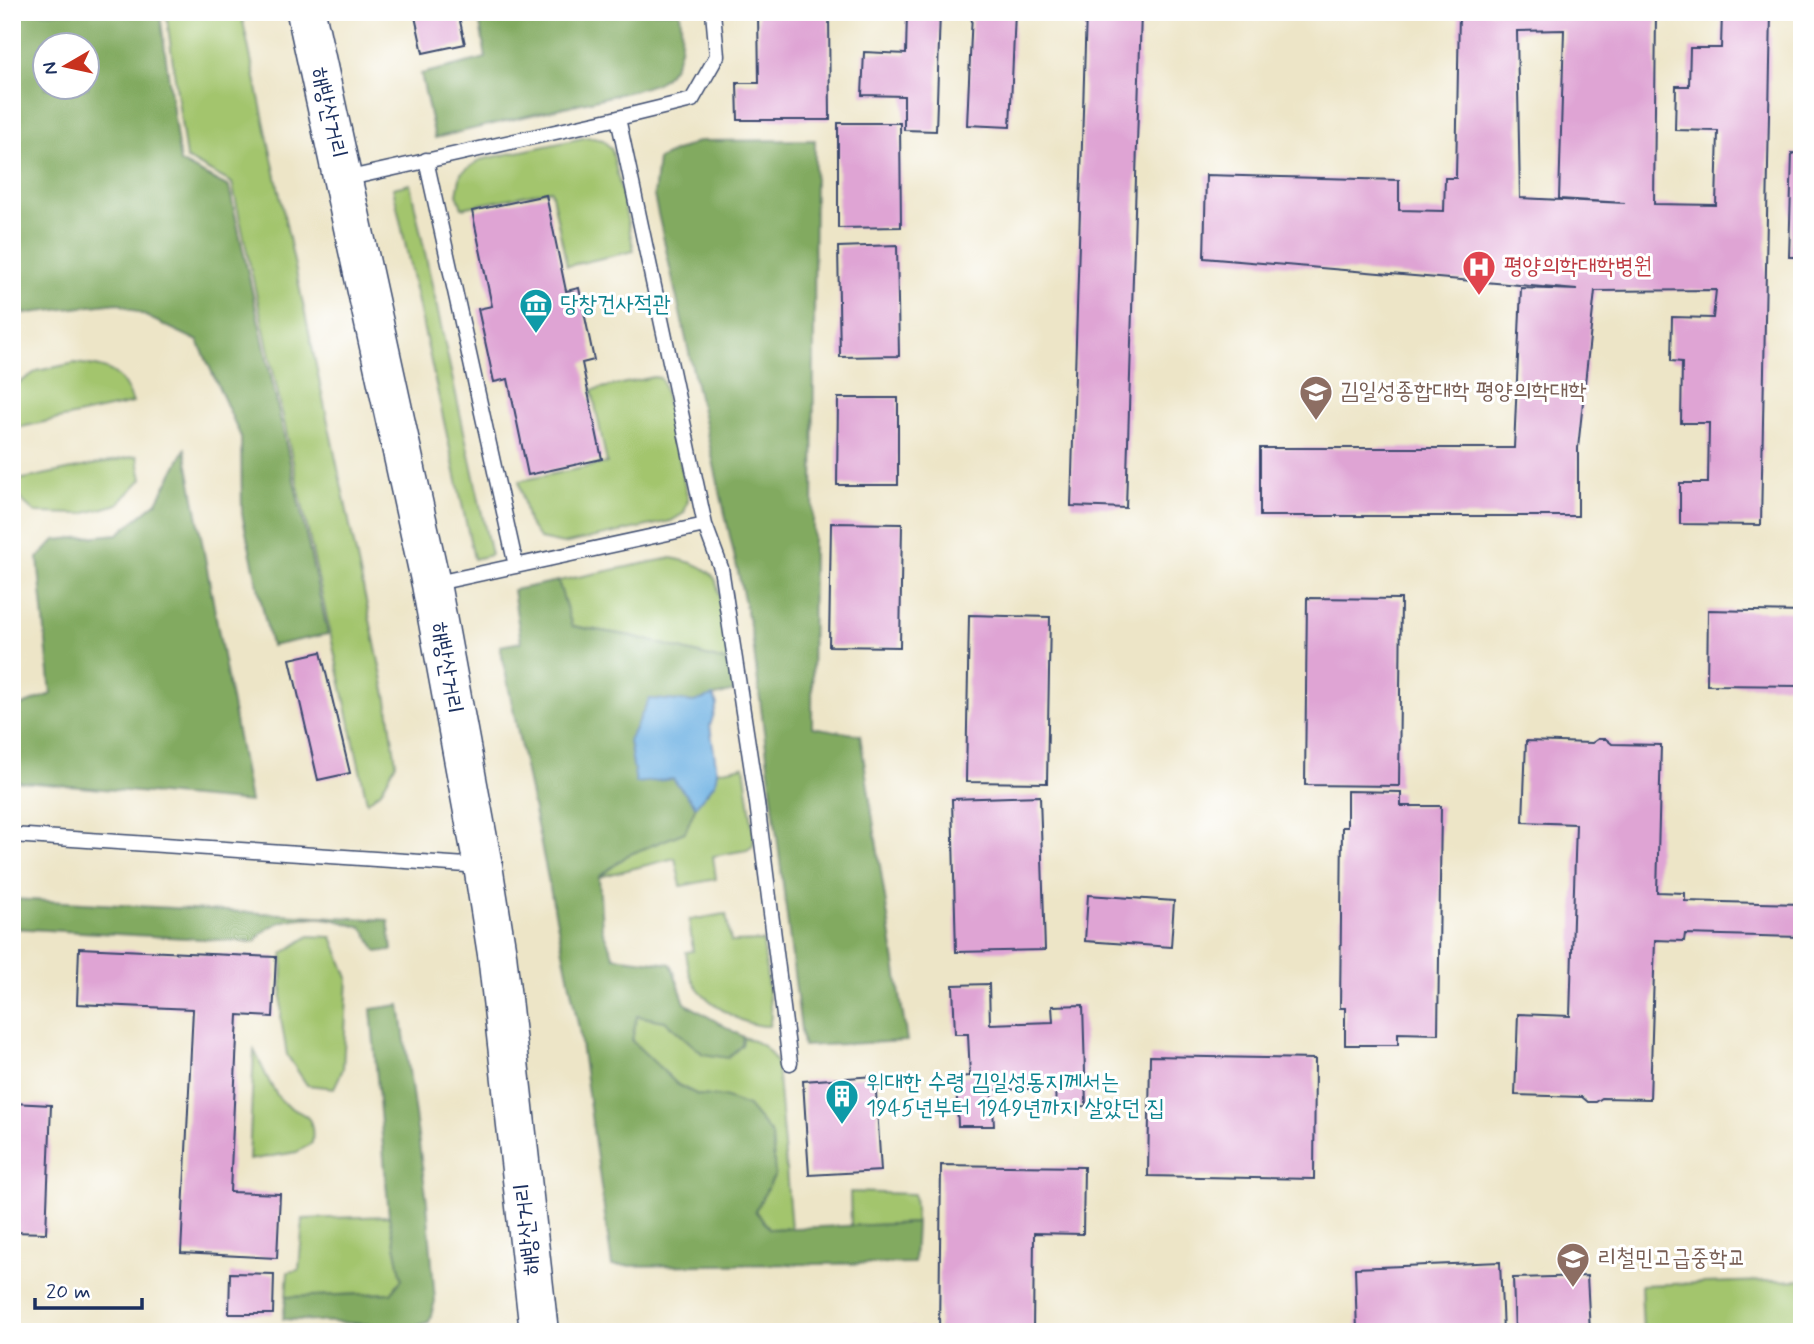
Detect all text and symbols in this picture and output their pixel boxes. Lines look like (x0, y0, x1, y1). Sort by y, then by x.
north arrow (32, 32, 102, 102)
text: N (37, 60, 64, 77)
street label: 해방산거리 (303, 65, 353, 161)
hospital icon: 평양의학대학병원 (1460, 248, 1498, 297)
place label: 평양의학대학병원 (1504, 252, 1652, 282)
museum icon: 당창건사적관 (517, 286, 555, 335)
place label: 당창건사적관 (560, 290, 671, 320)
school or university icon: 김일성종합대학 평양의학대학 (1297, 373, 1335, 422)
place label: 김일성종합대학 평양의학대학 (1340, 377, 1587, 407)
street label: 해방산거리 (423, 620, 469, 716)
place label: 위대한 수령 김일성동지께서는 1945년부터 1949년까지 살았던 집 (866, 1068, 1165, 1124)
building icon: 위대한 수령 김일성동지께서는 1945년부터 1949년까지 살았던 집 (823, 1077, 861, 1126)
street label: 해방산거리 (508, 1181, 548, 1277)
school or university icon: 리철민고급중학교 (1554, 1240, 1592, 1289)
place label: 리철민고급중학교 (1598, 1244, 1746, 1274)
scale bar (35, 1267, 142, 1311)
text: 20 m (46, 1278, 91, 1306)

